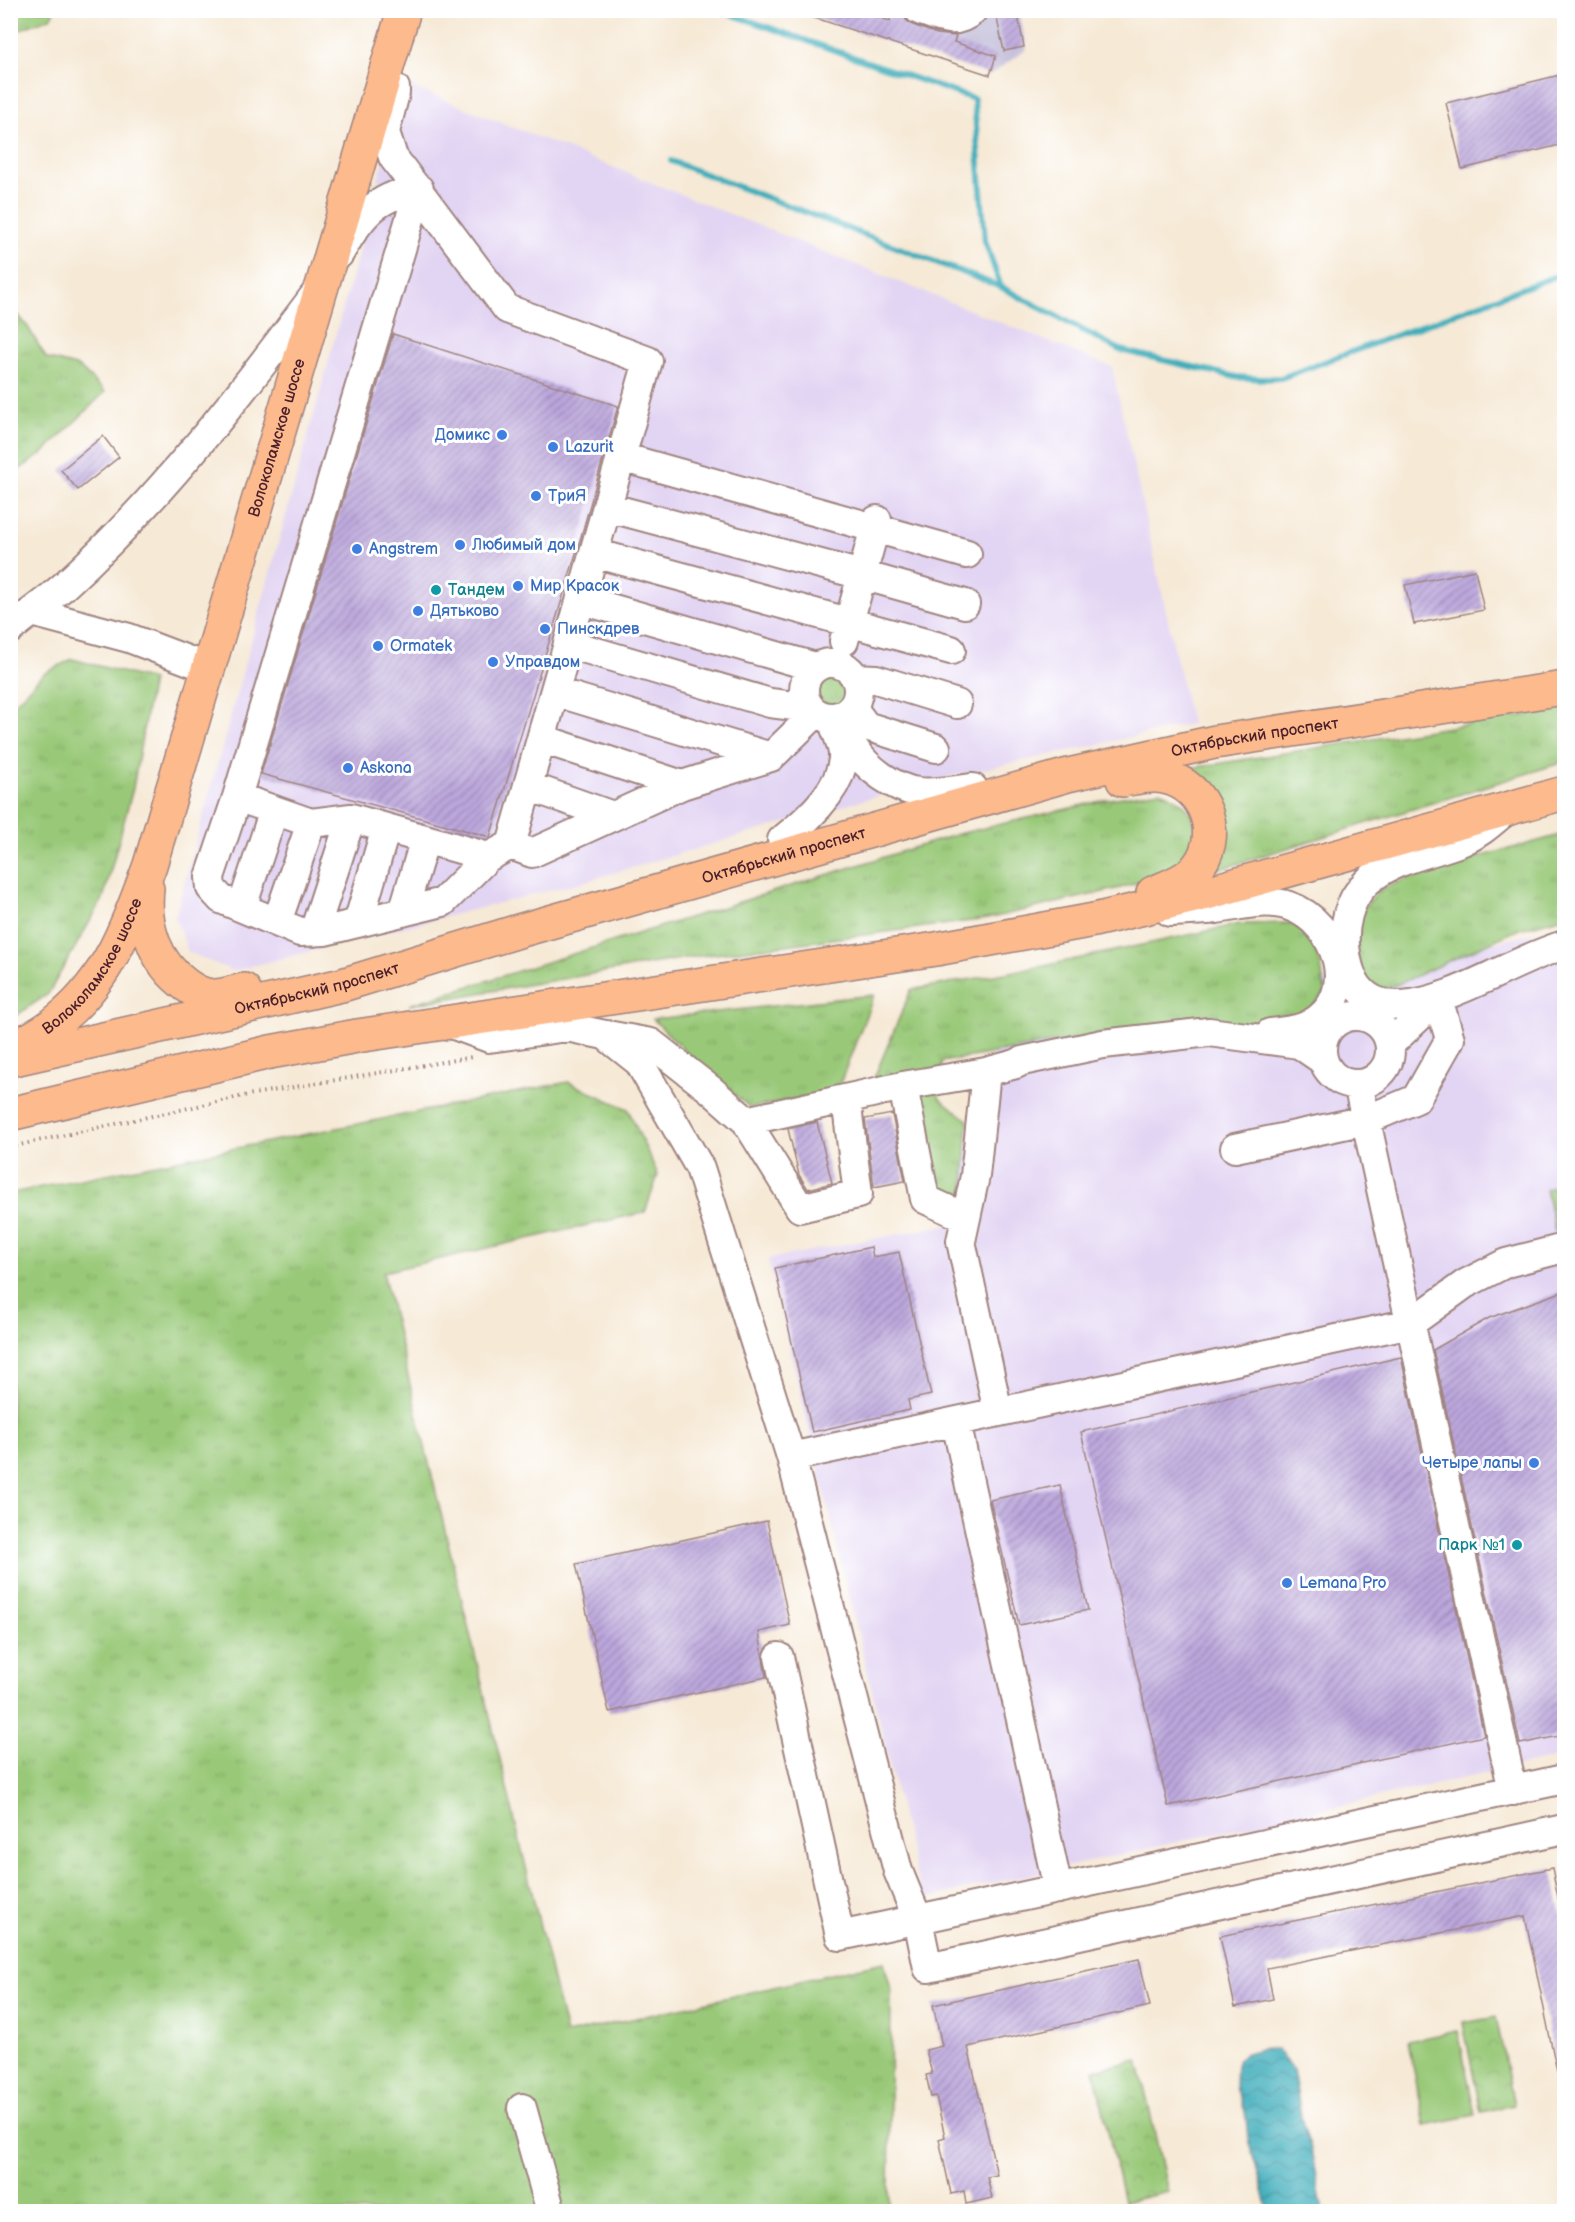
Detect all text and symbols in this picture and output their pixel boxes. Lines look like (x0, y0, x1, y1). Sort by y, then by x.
street label: Волоколамское шоссе (244, 356, 309, 519)
place label: Домикс (435, 426, 490, 445)
marker: Домикс (495, 428, 509, 442)
place label: Lazurit (565, 438, 614, 457)
marker: Lazurit (546, 440, 560, 454)
place label: ТриЯ (548, 487, 586, 506)
marker: ТриЯ (529, 489, 543, 503)
place label: Любимый дом (471, 536, 576, 555)
marker: Любимый дом (453, 538, 467, 552)
place label: Angstrem (369, 540, 438, 559)
marker: Angstrem (350, 542, 364, 556)
place label: Мир Красок (530, 577, 620, 596)
marker: Мир Красок (511, 579, 525, 593)
place label: Тандем (448, 581, 505, 600)
marker: Тандем (429, 583, 443, 597)
place label: Дятьково (430, 602, 499, 621)
marker: Дятьково (411, 604, 425, 618)
place label: Пинскдрев (557, 620, 640, 639)
marker: Пинскдрев (538, 622, 552, 636)
place label: Ormatek (390, 637, 452, 656)
marker: Ormatek (371, 639, 385, 653)
place label: Управдом (505, 653, 580, 672)
marker: Управдом (486, 655, 500, 669)
street label: Октябрьский проспект (1169, 713, 1340, 761)
place label: Askona (360, 759, 412, 778)
marker: Askona (341, 761, 355, 775)
street label: Октябрьский проспект (700, 823, 869, 888)
street label: Волоколамское шоссе (39, 895, 146, 1039)
street label: Октябрьский проспект (232, 958, 402, 1019)
place label: Четыре лапы (1422, 1454, 1522, 1473)
marker: Четыре лапы (1527, 1456, 1541, 1470)
place label: Парк №1 (1438, 1536, 1505, 1555)
marker: Парк №1 (1510, 1538, 1524, 1552)
place label: Lemana Pro (1299, 1574, 1387, 1593)
marker: Lemana Pro (1280, 1576, 1294, 1590)

